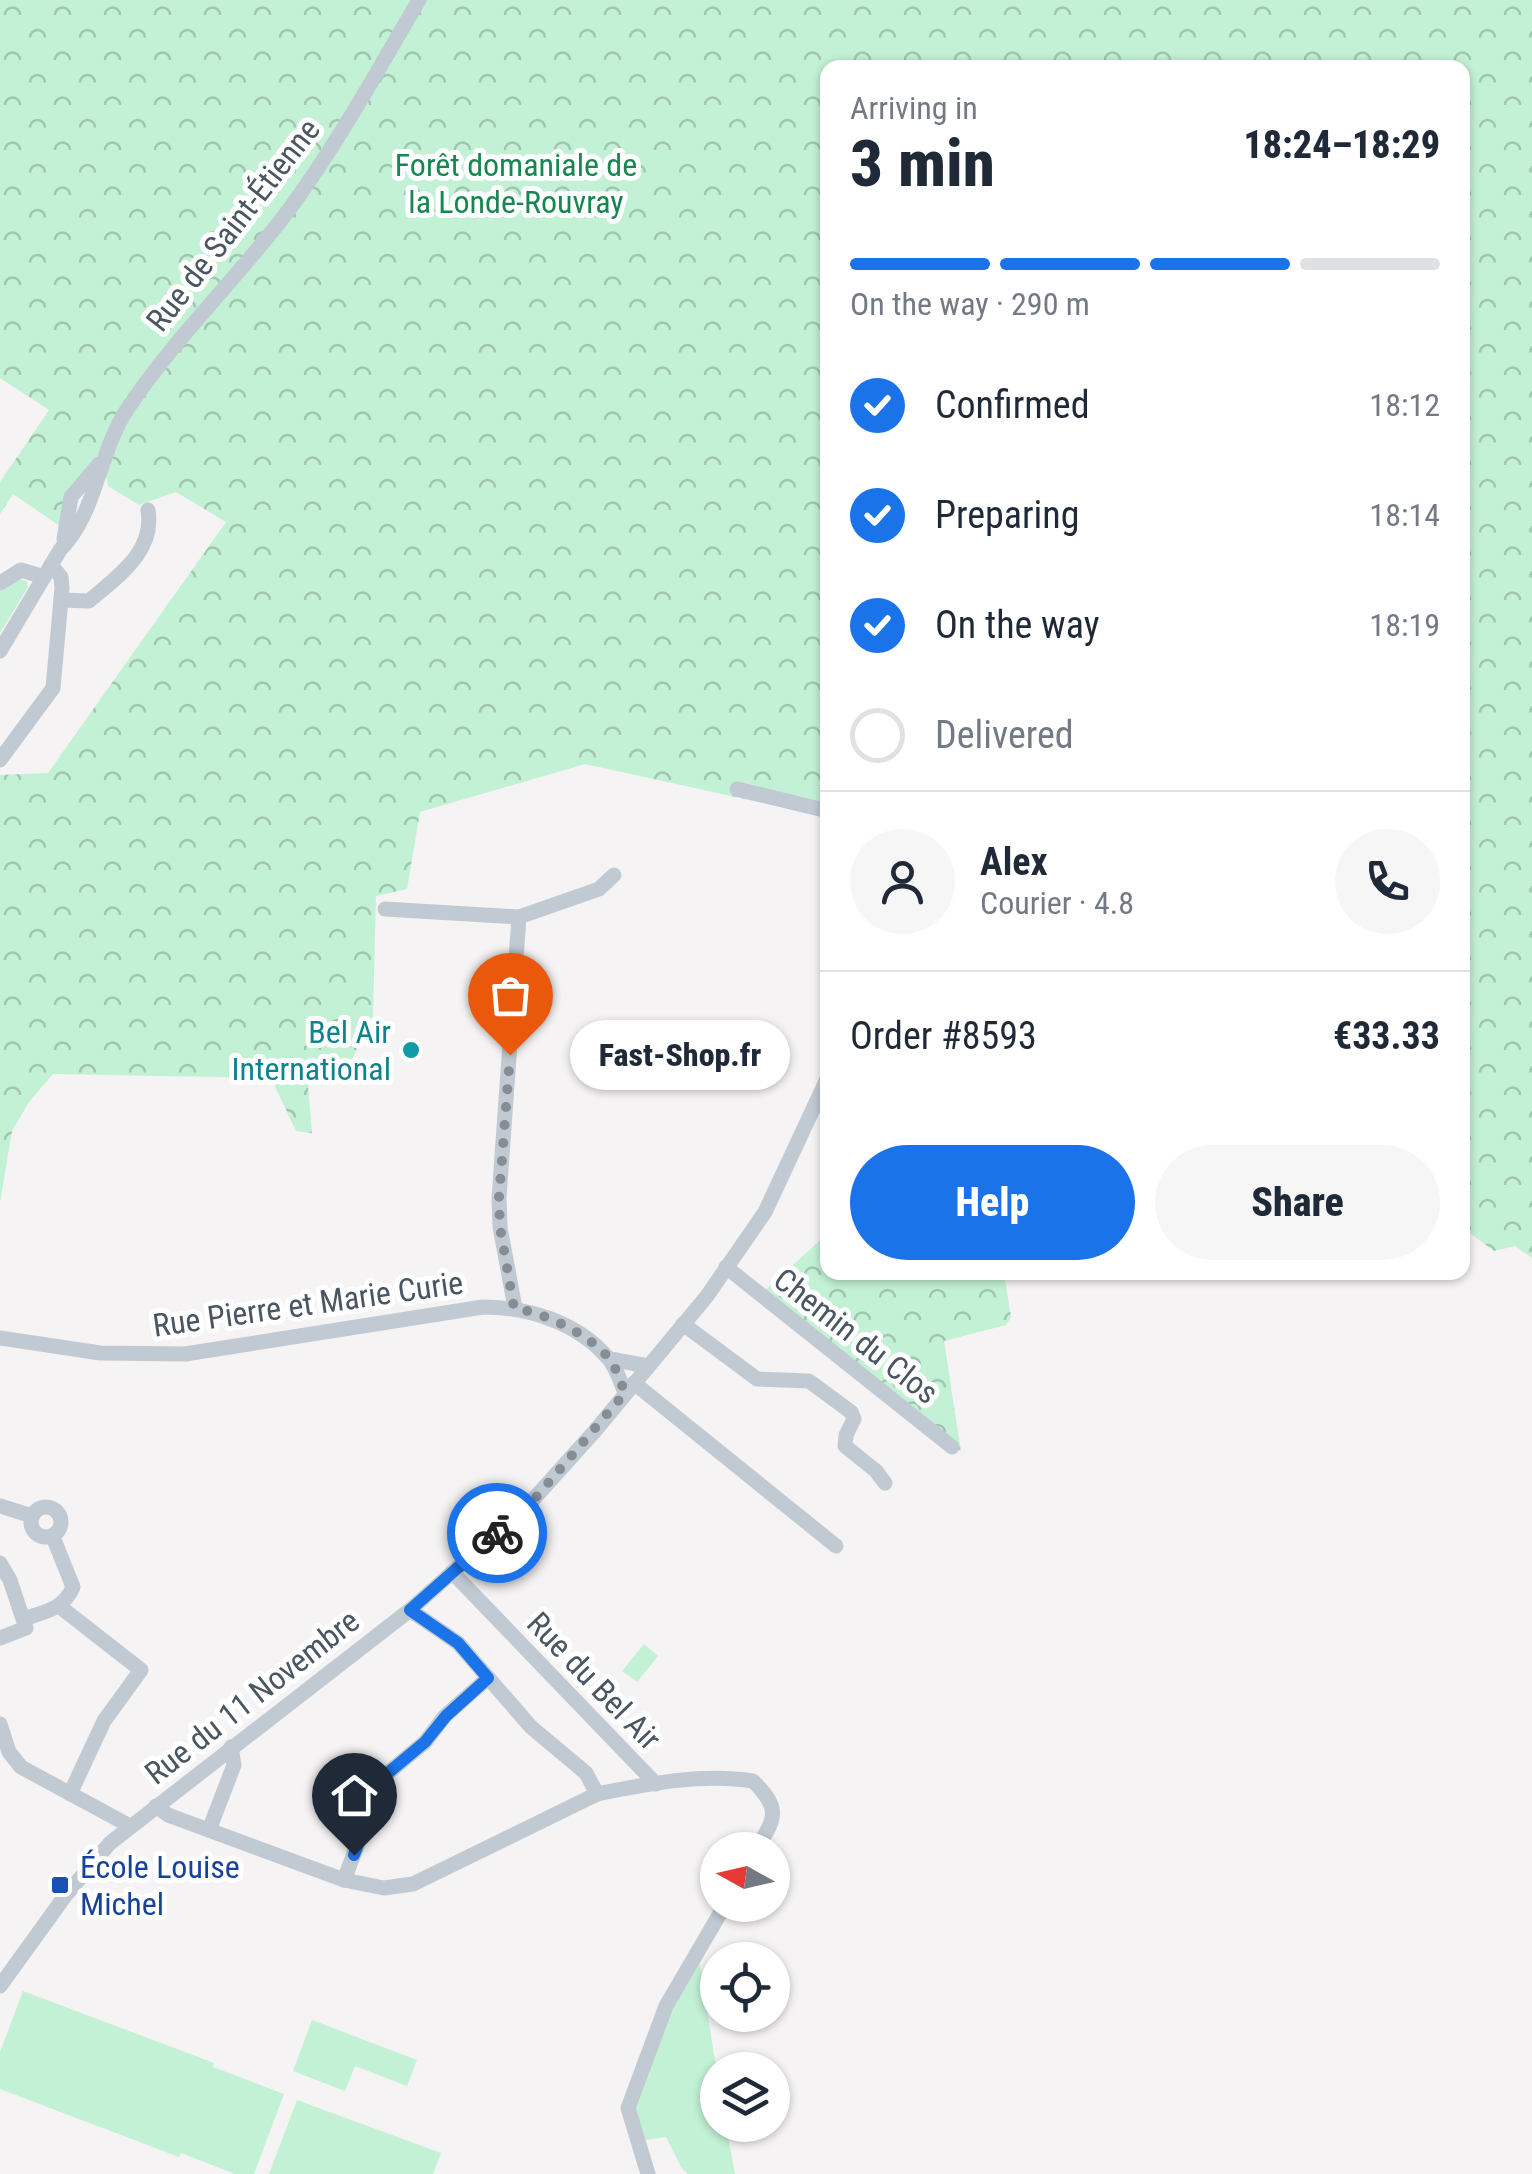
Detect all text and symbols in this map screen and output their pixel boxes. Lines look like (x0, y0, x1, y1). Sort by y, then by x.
text: Arriving in (850, 89, 978, 127)
street label: Rue de Saint-Étienne (138, 111, 328, 339)
text: 18:24–18:29 (1243, 123, 1440, 167)
text: 3 min (850, 126, 995, 202)
park label: Forêt domaniale de la Londe-Rouvray (395, 146, 637, 221)
text: On the way · 290 m (850, 285, 1090, 323)
icon: check (850, 378, 905, 433)
text: Confirmed (935, 383, 1090, 427)
text: 18:12 (1369, 386, 1440, 424)
icon: check (850, 488, 905, 543)
text: Preparing (935, 493, 1080, 537)
text: 18:14 (1369, 496, 1440, 534)
icon: check (850, 598, 905, 653)
text: On the way (935, 603, 1100, 647)
text: 18:19 (1369, 606, 1440, 644)
text: Delivered (935, 713, 1074, 757)
button: person (850, 829, 955, 934)
button: phone (1335, 829, 1440, 934)
text: Alex (980, 840, 1048, 884)
text: Courier · 4.8 (980, 884, 1134, 922)
pin (468, 953, 553, 1056)
icon: bag (483, 968, 538, 1023)
place label: Bel Air International (231, 1013, 391, 1088)
text: Order #8593 (850, 1014, 1037, 1058)
text: €33.33 (1333, 1014, 1440, 1058)
callout: Fast-Shop.fr (570, 1020, 790, 1090)
text: Fast-Shop.fr (599, 1036, 761, 1074)
marker: Bel Air International (400, 1039, 422, 1061)
button: Help (850, 1145, 1135, 1260)
button: Share (1155, 1145, 1440, 1260)
street label: Chemin du Clos (766, 1260, 946, 1412)
street label: Rue Pierre et Marie Curie (150, 1263, 466, 1345)
courier (447, 1483, 547, 1583)
icon: bike (470, 1506, 525, 1561)
street label: Rue du 11 Novembre (138, 1602, 366, 1792)
street label: Rue du Bel Air (519, 1604, 669, 1758)
pin (312, 1753, 397, 1856)
icon: home (327, 1768, 382, 1823)
north arrow (700, 1832, 790, 1922)
map controls (700, 1832, 790, 2142)
place label: École Louise Michel (80, 1848, 240, 1923)
marker: École Louise Michel (49, 1874, 71, 1896)
button: locate (700, 1942, 790, 2032)
button: layers (700, 2052, 790, 2142)

